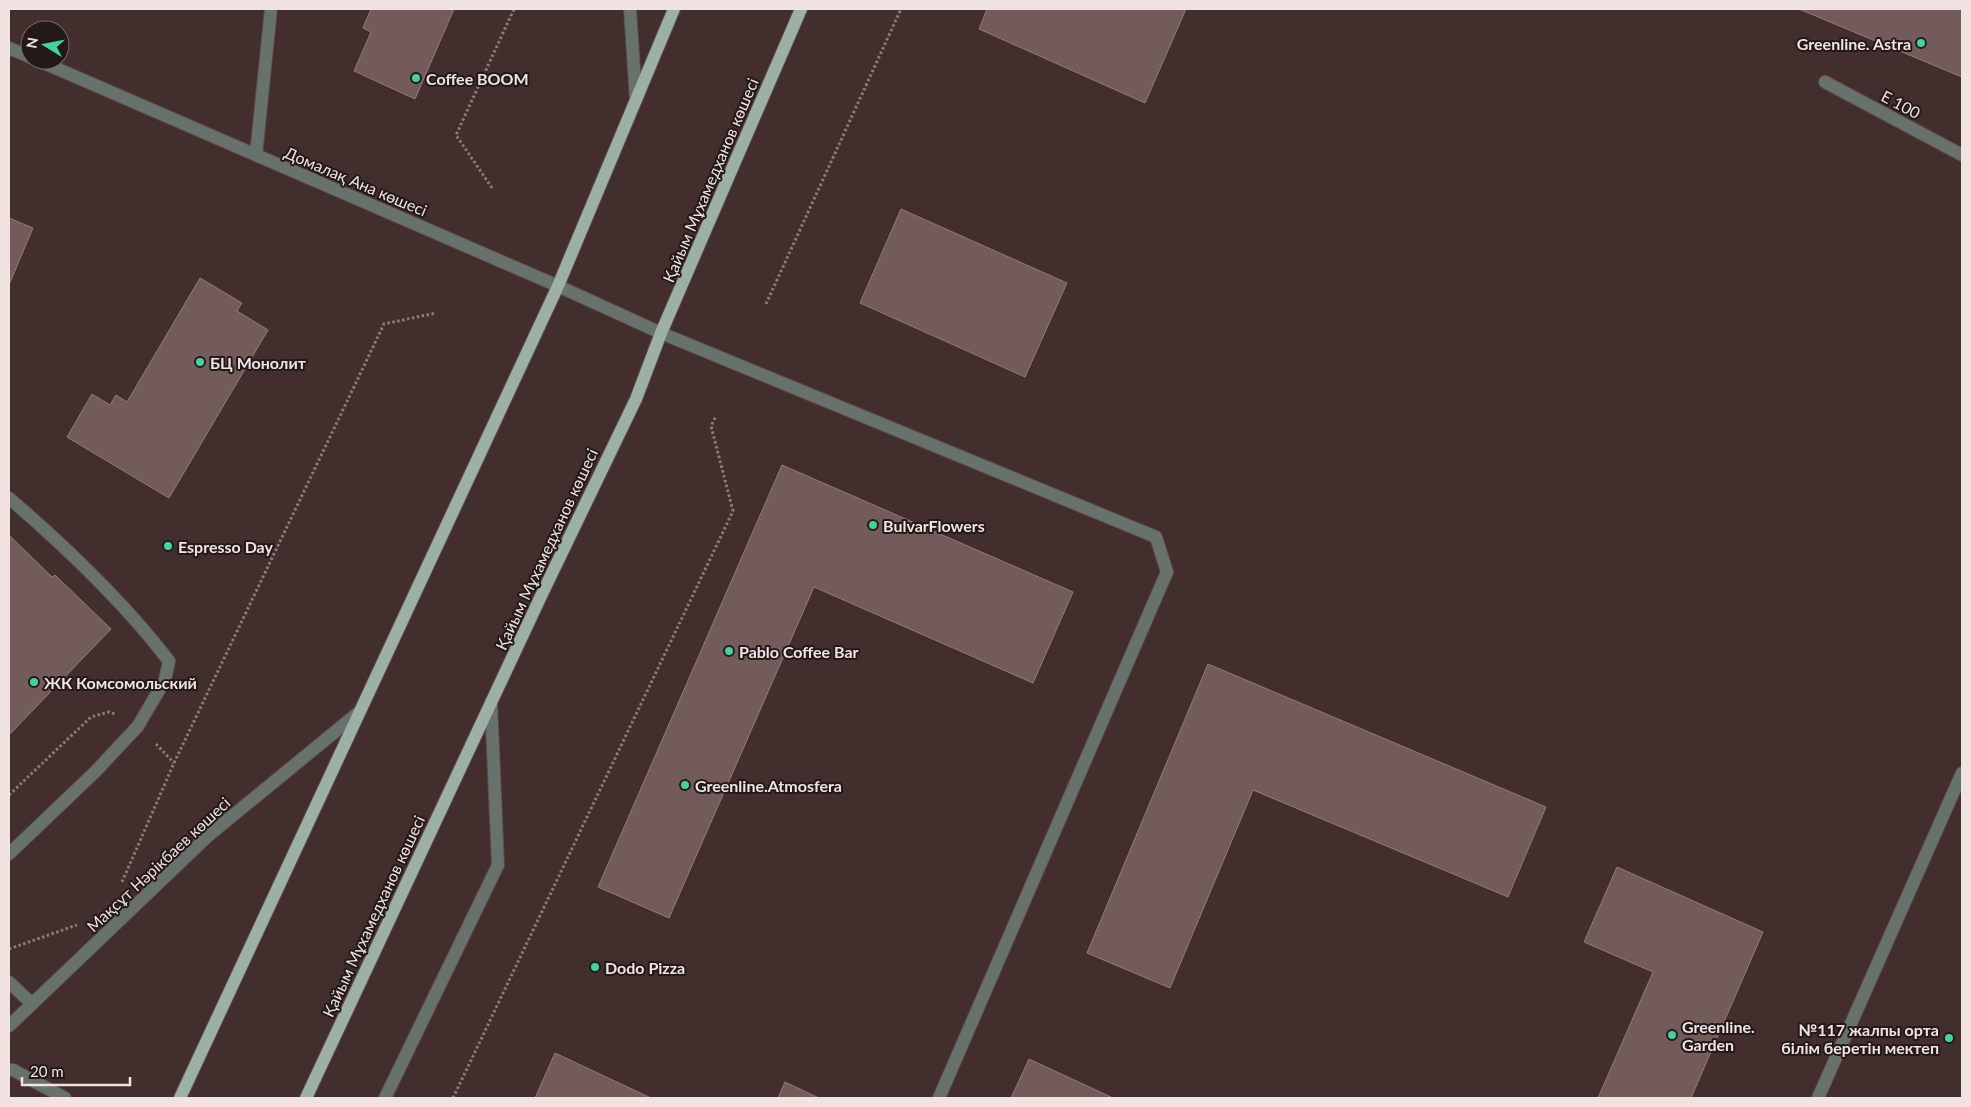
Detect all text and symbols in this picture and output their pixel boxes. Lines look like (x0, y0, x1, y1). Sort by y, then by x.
north arrow (20, 20, 70, 70)
place label: Greenline. Astra (1797, 34, 1911, 53)
text: N (22, 36, 41, 49)
marker: Greenline. Astra (1915, 37, 1927, 49)
place label: Coffee BOOM (426, 69, 529, 88)
marker: Coffee BOOM (410, 72, 422, 84)
street label: Қайым Мұхамедханов көшесі (658, 75, 762, 285)
street label: E 100 (1878, 86, 1924, 122)
street label: Домалақ Ана көшесі (282, 142, 430, 220)
place label: БЦ Монолит (210, 353, 307, 372)
marker: БЦ Монолит (194, 356, 206, 368)
street label: Қайым Мұхамедханов көшесі (491, 445, 601, 653)
place label: BulvarFlowers (883, 516, 985, 535)
marker: BulvarFlowers (867, 519, 879, 531)
place label: Espresso Day (178, 537, 273, 556)
marker: Espresso Day (162, 540, 174, 552)
place label: Pablo Coffee Bar (739, 642, 859, 661)
marker: Pablo Coffee Bar (723, 645, 735, 657)
place label: ЖК Комсомольский (44, 673, 197, 692)
marker: ЖК Комсомольский (28, 676, 40, 688)
place label: Greenline.Atmosfera (695, 776, 842, 795)
marker: Greenline.Atmosfera (679, 779, 691, 791)
street label: Мақсұт Нәрікбаев көшесі (82, 793, 234, 935)
street label: Қайым Мұхамедханов көшесі (318, 812, 428, 1020)
place label: Dodo Pizza (605, 958, 685, 977)
marker: Dodo Pizza (589, 961, 601, 973)
place label: Greenline. Garden (1682, 1017, 1755, 1054)
place label: №117 жалпы орта білім беретін мектеп (1781, 1020, 1939, 1057)
marker: Greenline. Garden (1666, 1029, 1678, 1041)
marker: №117 жалпы орта білім беретін мектеп (1943, 1032, 1955, 1044)
scale bar (22, 1054, 130, 1086)
text: 20 m (30, 1062, 64, 1080)

